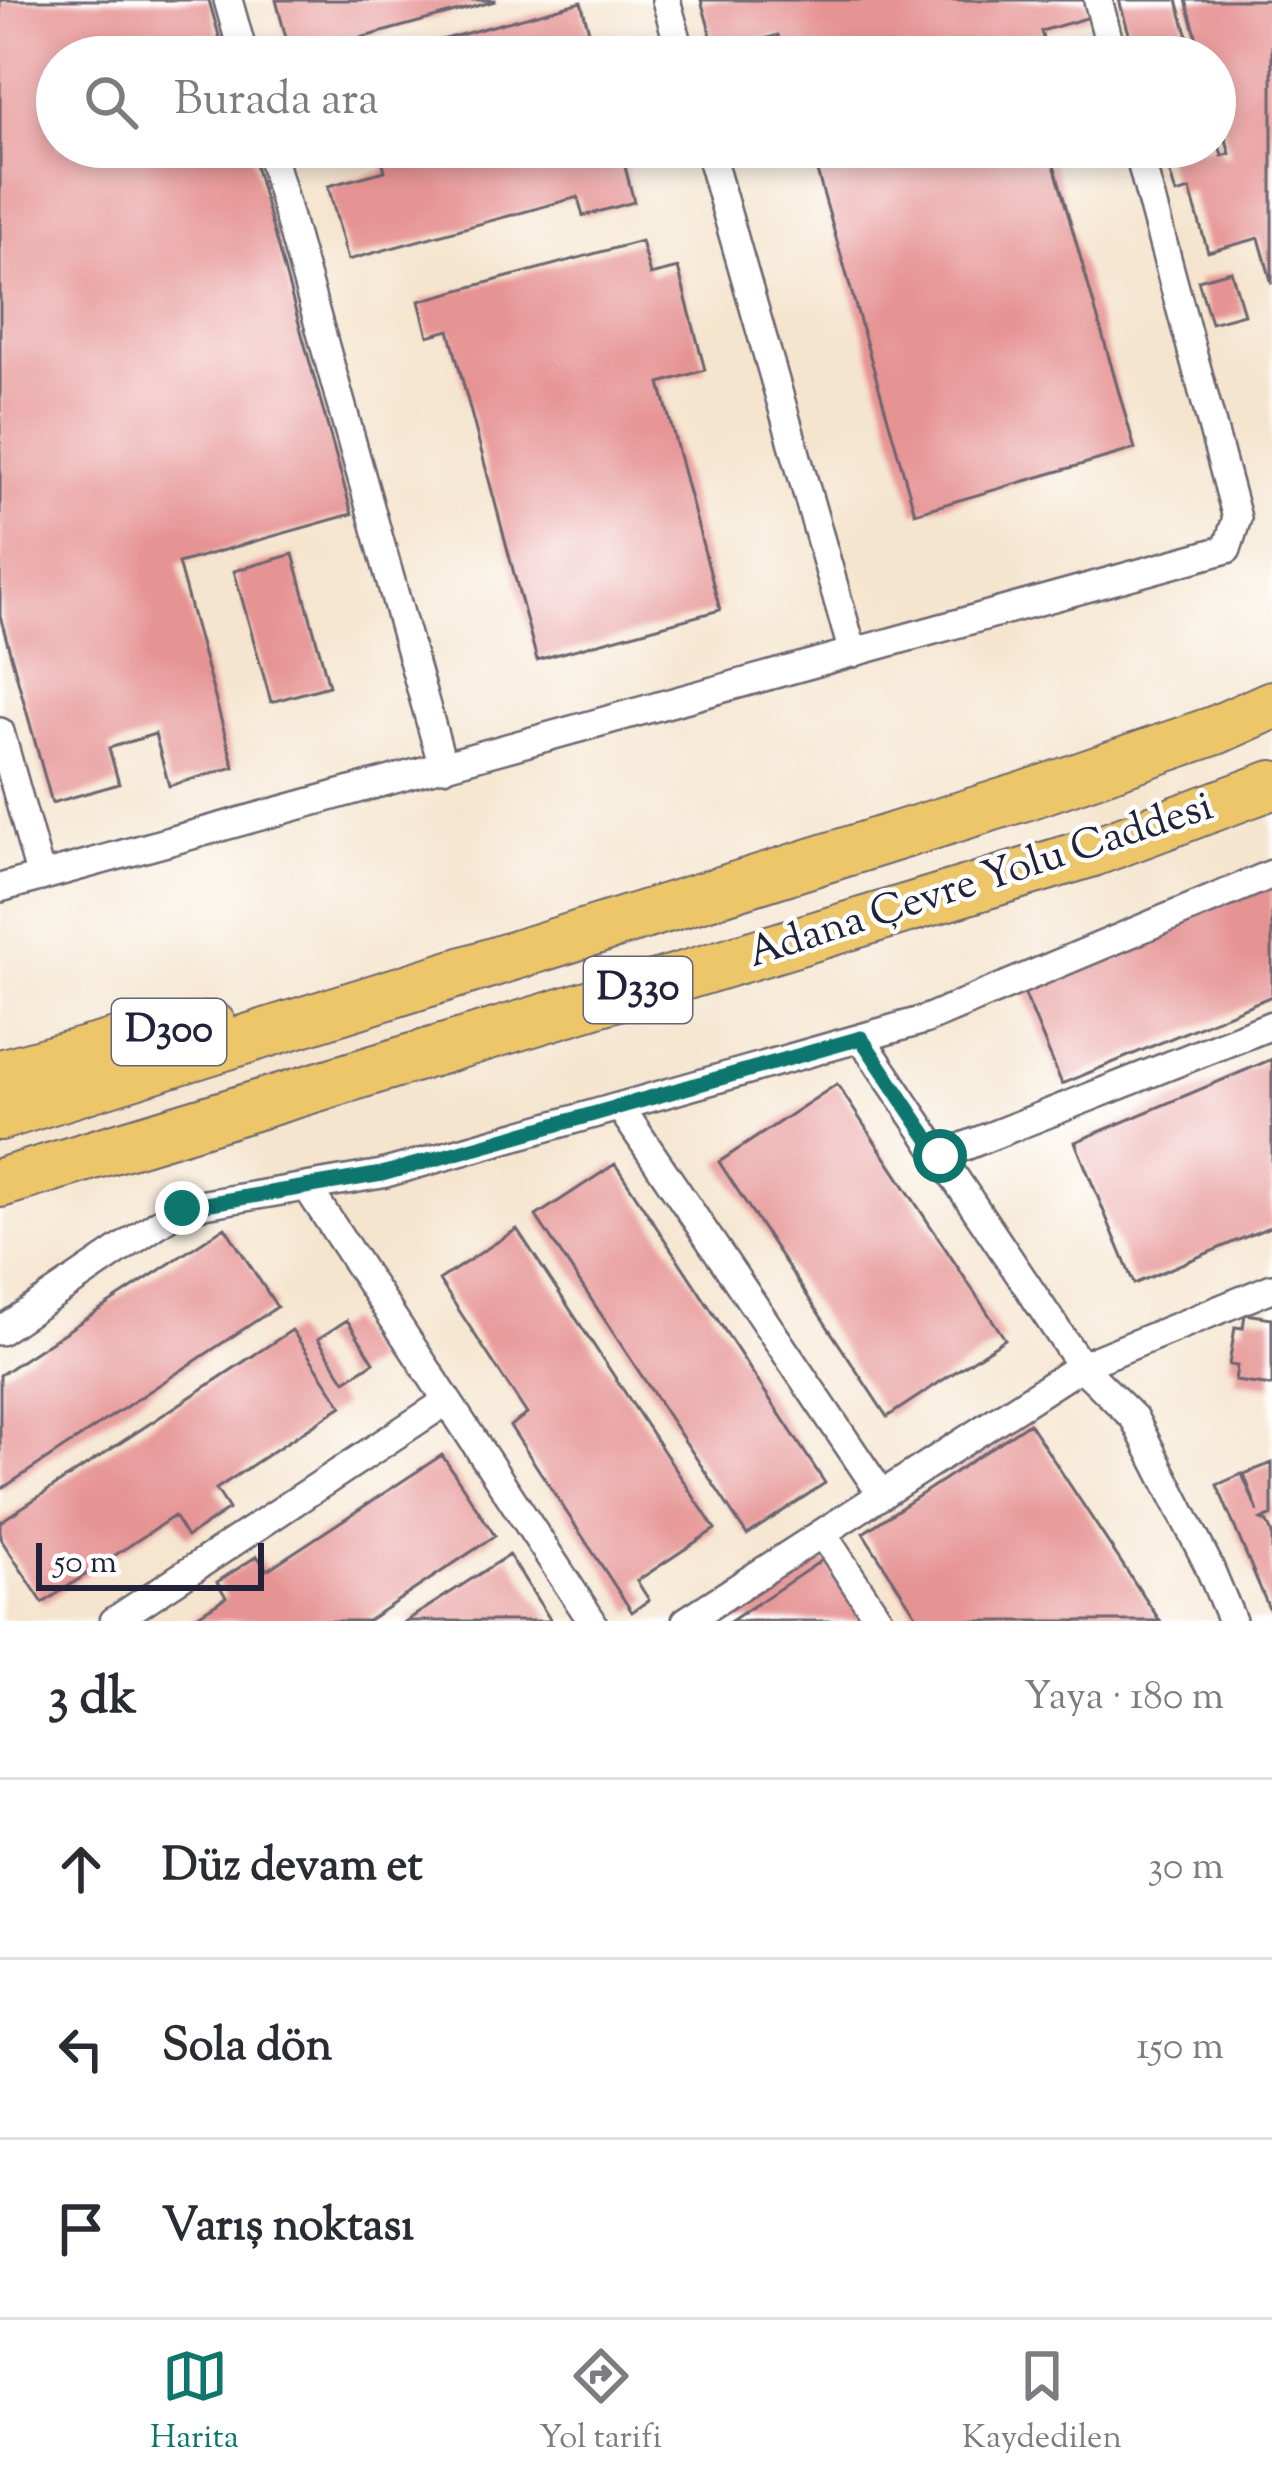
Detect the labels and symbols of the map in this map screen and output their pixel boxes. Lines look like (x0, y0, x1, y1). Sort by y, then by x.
street label: Adana Çevre Yolu Caddesi (741, 778, 1221, 986)
road number: D330 (584, 957, 692, 1023)
road number: D300 (112, 999, 226, 1065)
route start (913, 1129, 967, 1183)
route end (155, 1181, 209, 1235)
scale bar (36, 1537, 264, 1590)

